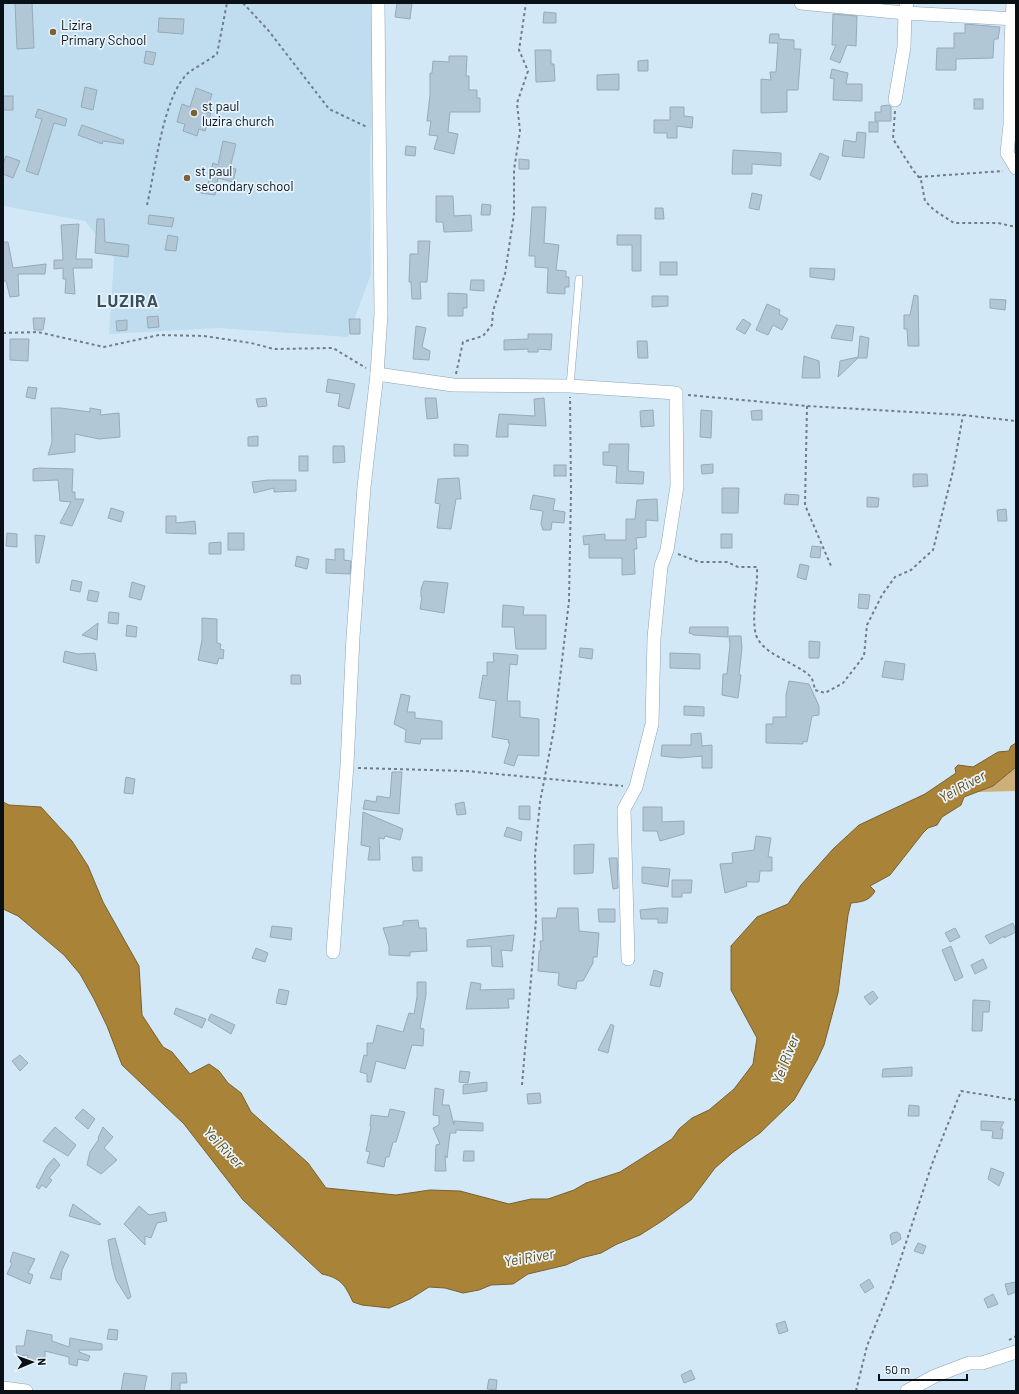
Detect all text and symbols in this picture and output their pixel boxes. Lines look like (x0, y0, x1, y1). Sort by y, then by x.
place label: Lizira Primary School (61, 17, 146, 48)
marker: Lizira Primary School (48, 27, 58, 37)
place label: st paul luzira church (202, 98, 274, 129)
marker: st paul luzira church (189, 108, 199, 118)
place label: st paul secondary school (195, 163, 293, 194)
marker: st paul secondary school (182, 173, 192, 183)
district label: LUZIRA (97, 290, 159, 310)
water label: Yei River (936, 766, 989, 806)
water label: Yei River (768, 1031, 802, 1086)
water label: Yei River (200, 1123, 248, 1172)
water label: Yei River (503, 1244, 556, 1270)
north arrow (12, 1342, 52, 1382)
scale bar (879, 1356, 967, 1382)
text: N (36, 1358, 49, 1366)
text: 50 m (885, 1362, 910, 1376)

